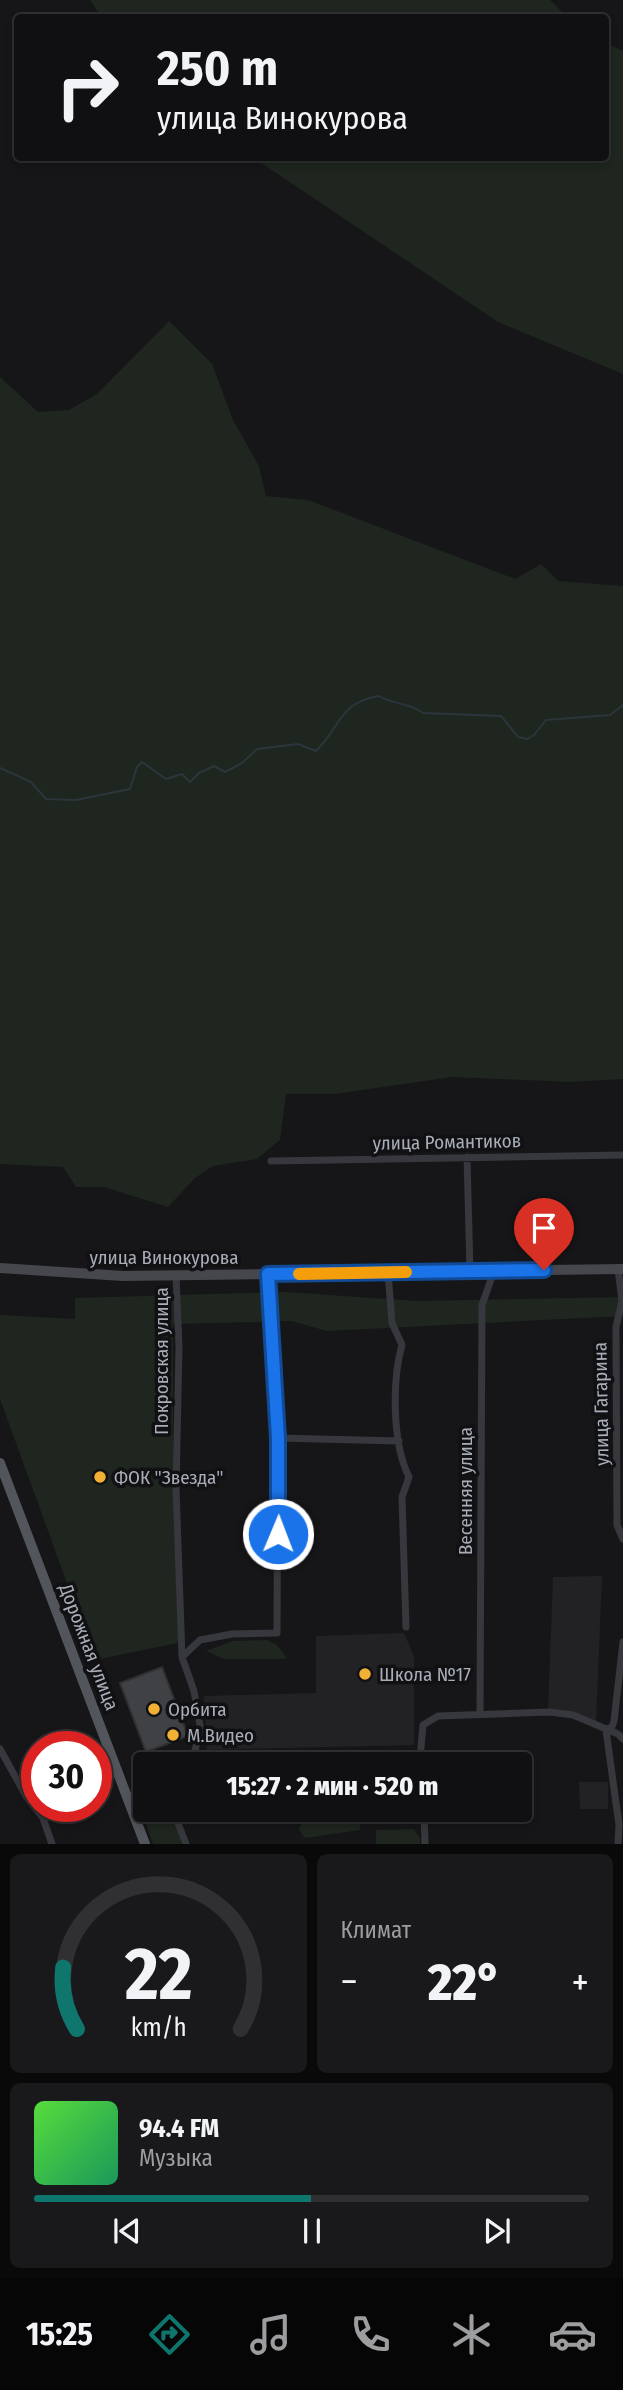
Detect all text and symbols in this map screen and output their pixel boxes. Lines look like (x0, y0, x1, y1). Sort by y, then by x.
text: 250 m (157, 39, 278, 98)
icon: right (42, 42, 133, 133)
text: улица Винокурова (157, 99, 408, 137)
street label: улица Романтиков (372, 1129, 522, 1155)
pin (514, 1198, 574, 1270)
icon: arrive (525, 1209, 563, 1247)
street label: улица Винокурова (90, 1246, 238, 1269)
street label: Покровская улица (150, 1287, 173, 1435)
street label: улица Гагарина (588, 1342, 614, 1466)
street label: Весенняя улица (454, 1427, 477, 1555)
place label: ФОК "Звезда" (114, 1466, 223, 1489)
marker: ФОК "Звезда" (92, 1469, 108, 1485)
position arrow (241, 1497, 315, 1571)
street label: Дорожная улица (54, 1580, 124, 1713)
place label: Школа №17 (379, 1663, 471, 1686)
marker: Школа №17 (357, 1666, 373, 1682)
place label: Орбита (168, 1698, 226, 1721)
marker: Орбита (146, 1701, 162, 1717)
place label: М.Видео (187, 1724, 254, 1747)
marker: М.Видео (165, 1727, 181, 1743)
speed limit sign: 30 (21, 1731, 112, 1822)
text: 15:27 · 2 мин · 520 m (227, 1771, 438, 1802)
text: Климат (341, 1916, 411, 1944)
text: 22 (124, 1932, 192, 2019)
text: 22° (428, 1951, 501, 2014)
text: − (341, 1959, 358, 2005)
text: + (572, 1959, 589, 2005)
text: km/h (130, 2013, 186, 2043)
text: 94.4 FM (139, 2113, 219, 2144)
text: Музыка (139, 2144, 213, 2172)
icon: previous (108, 2212, 146, 2250)
icon: pause (293, 2212, 331, 2250)
icon: next (478, 2212, 516, 2250)
icon: directions (145, 2310, 194, 2359)
icon: music (246, 2310, 295, 2359)
icon: phone (346, 2310, 395, 2359)
icon: climate (447, 2310, 496, 2359)
icon: car (548, 2310, 597, 2359)
text: 15:25 (26, 2315, 93, 2353)

